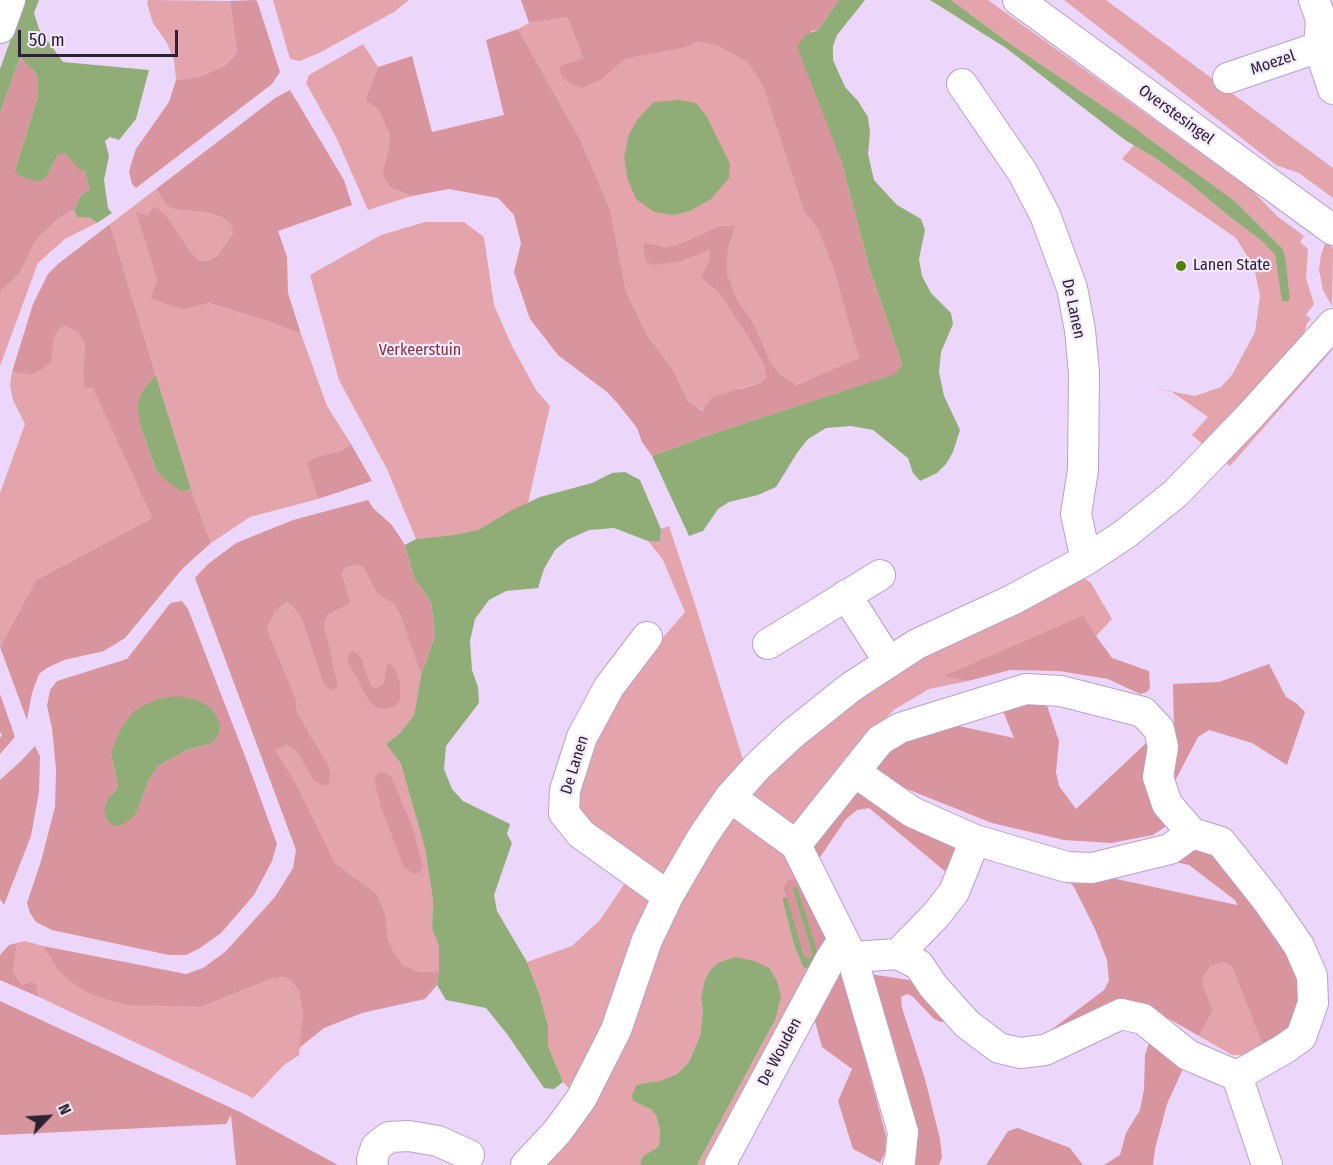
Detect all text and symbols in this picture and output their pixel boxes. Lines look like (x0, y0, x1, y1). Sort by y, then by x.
scale bar (21, 18, 182, 56)
text: 50 m (29, 29, 65, 51)
street label: Moezel (1248, 46, 1298, 80)
street label: Overstesingel (1134, 81, 1218, 149)
place label: Lanen State (1193, 256, 1270, 276)
marker: Lanen State (1174, 259, 1188, 273)
street label: De Lanen (1057, 277, 1089, 341)
park label: Verkeerstuin (379, 341, 461, 361)
street label: De Lanen (557, 733, 593, 797)
street label: De Wouden (754, 1015, 806, 1089)
north arrow (18, 1087, 78, 1147)
text: N (54, 1101, 75, 1118)

